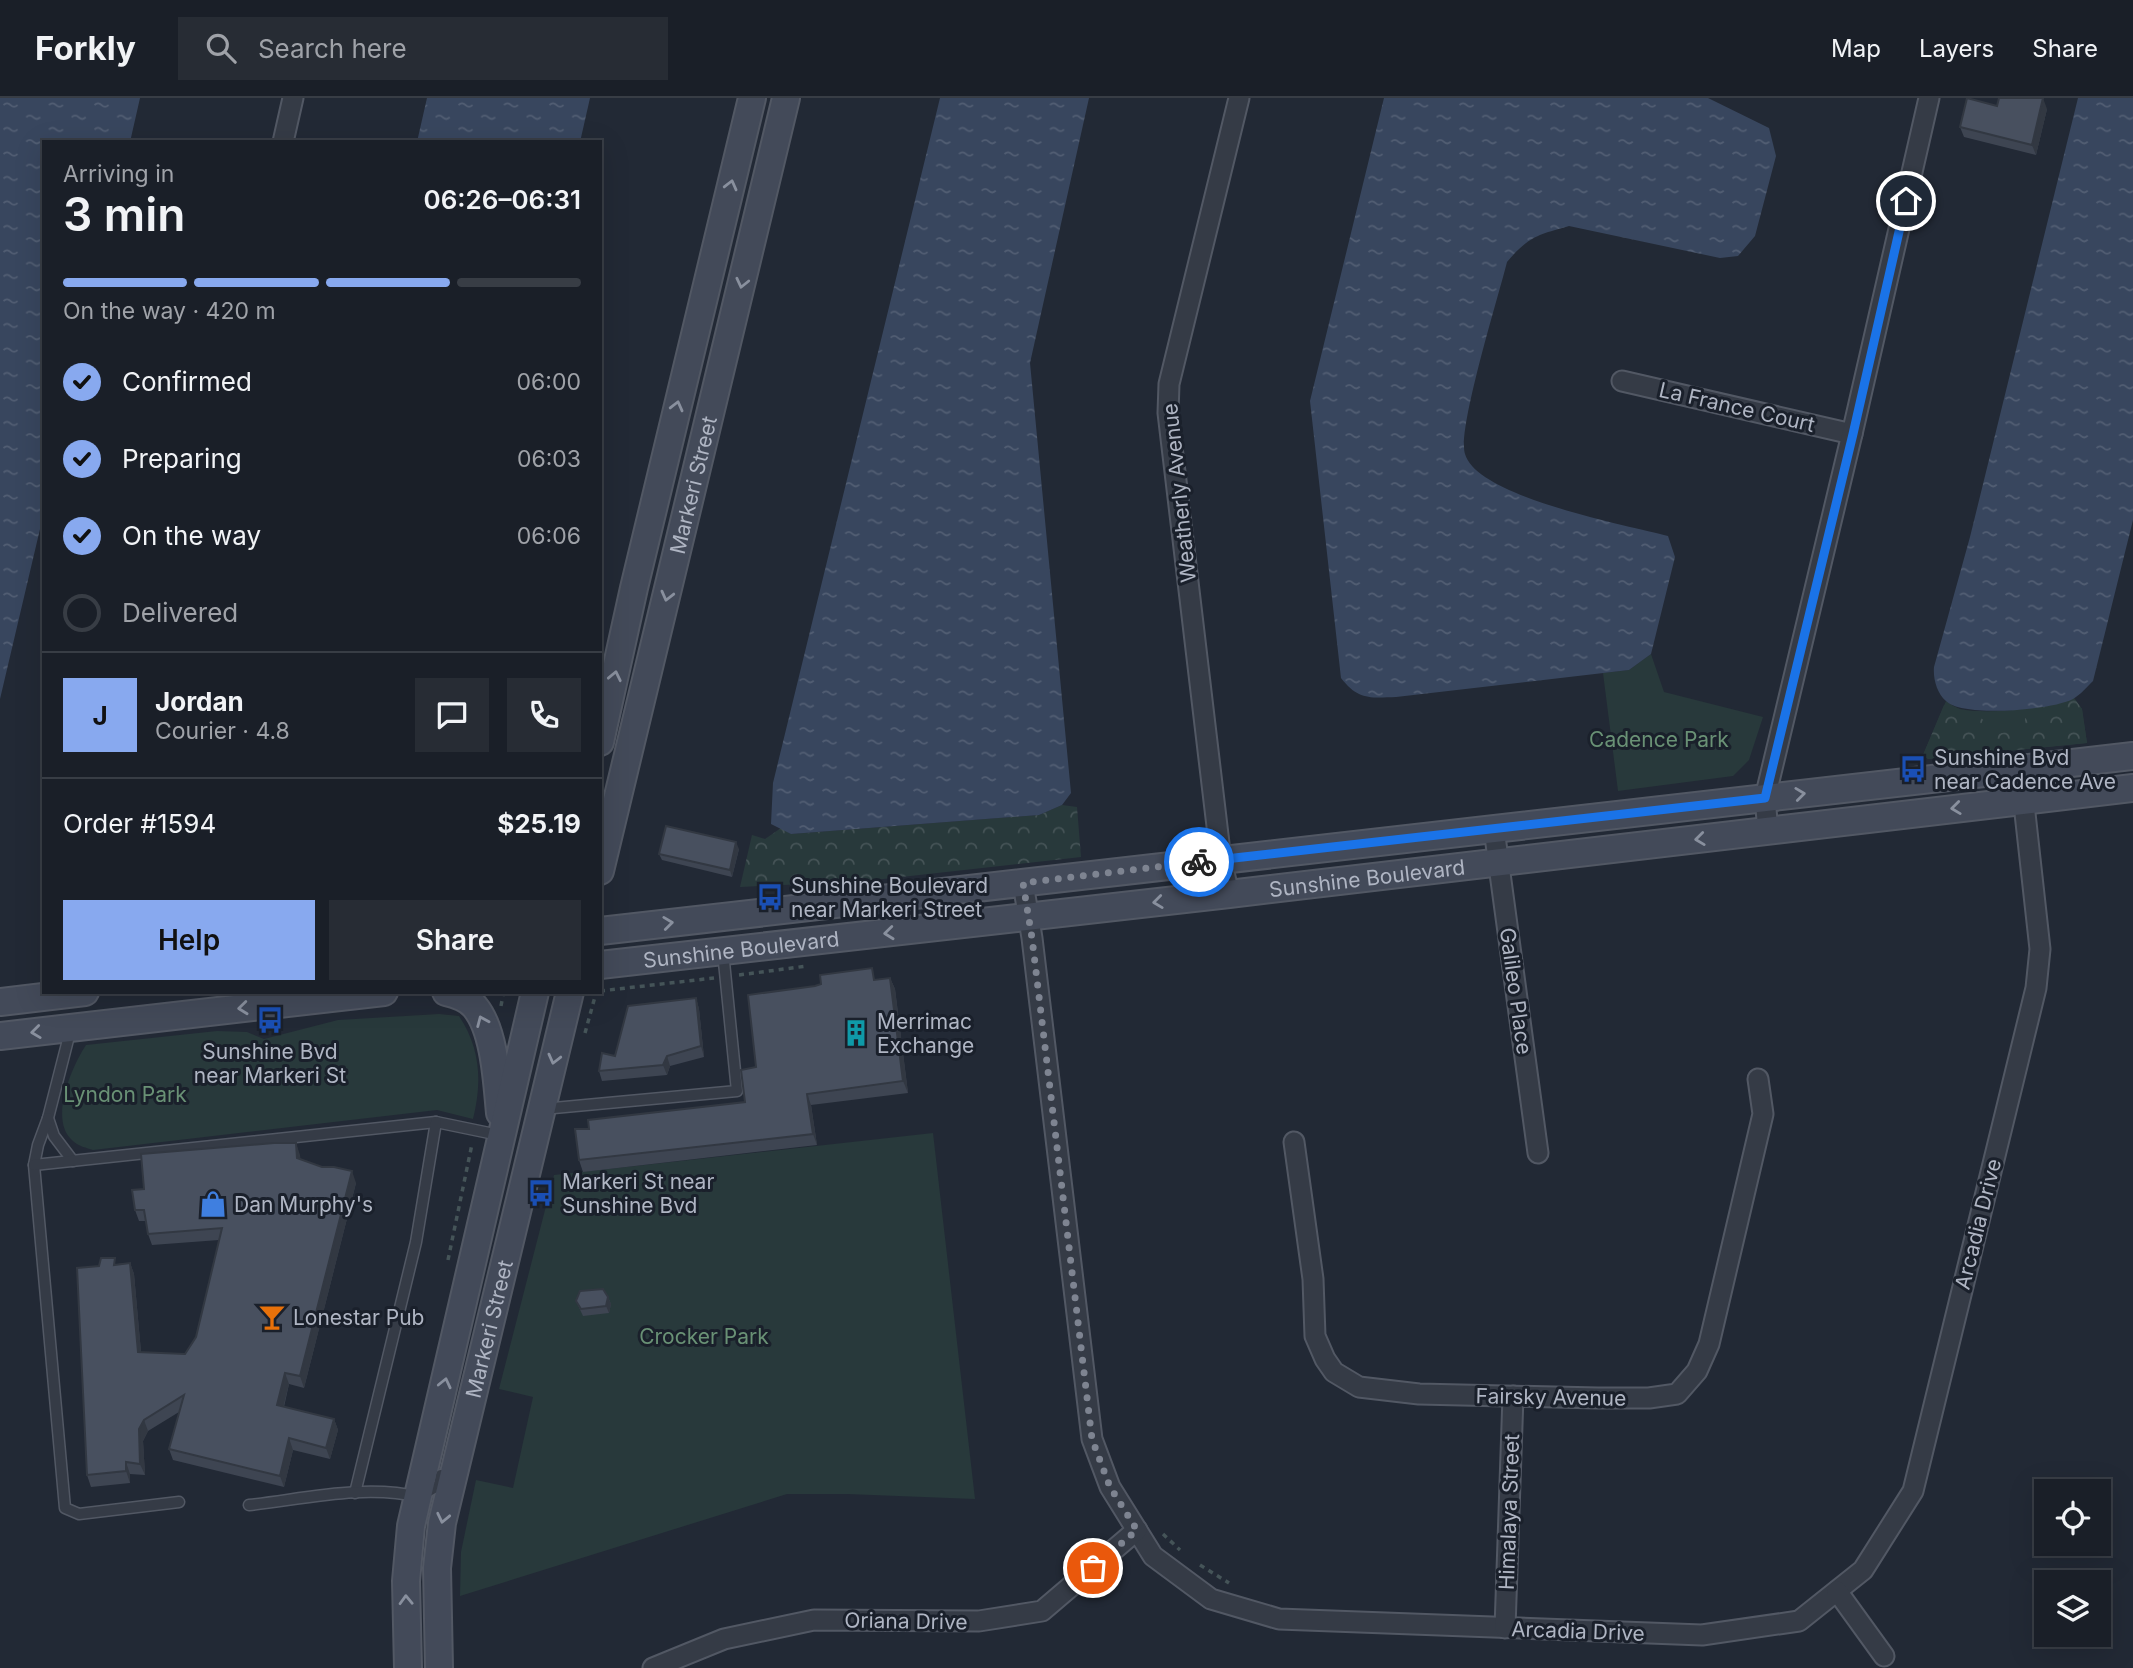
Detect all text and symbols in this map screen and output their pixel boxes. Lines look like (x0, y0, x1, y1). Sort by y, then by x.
search box (178, 17, 668, 80)
text: Forkly (35, 28, 136, 68)
icon: search (202, 29, 240, 67)
text: Search here (258, 33, 407, 64)
text: Map (1831, 34, 1881, 63)
text: Layers (1919, 34, 1994, 63)
text: Share (2032, 34, 2098, 63)
text: Arriving in (63, 160, 174, 188)
pin (1876, 171, 1936, 231)
one-way arrow (723, 179, 737, 191)
icon: home (1887, 182, 1925, 220)
text: 06:26–06:31 (423, 184, 581, 215)
text: 3 min (63, 186, 185, 242)
one-way arrow (736, 277, 750, 289)
text: On the way · 420 m (63, 297, 276, 325)
icon: check (63, 363, 101, 401)
text: Confirmed (122, 366, 252, 397)
text: 06:00 (517, 368, 581, 396)
street label: La France Court (1657, 377, 1817, 437)
one-way arrow (669, 400, 684, 412)
street label: Weatherly Avenue (1157, 402, 1201, 584)
street label: Markeri Street (664, 413, 722, 556)
icon: check (63, 440, 101, 478)
text: Preparing (122, 443, 242, 474)
text: 06:03 (517, 445, 581, 473)
icon: check (63, 517, 101, 555)
text: On the way (122, 520, 261, 551)
text: 06:06 (517, 522, 581, 550)
one-way arrow (661, 590, 675, 602)
text: Delivered (122, 597, 238, 628)
one-way arrow (607, 670, 622, 682)
button: chat (415, 678, 489, 752)
button: phone (507, 678, 581, 752)
text: Jordan (155, 686, 244, 717)
text: J (92, 700, 108, 731)
text: Courier · 4.8 (155, 717, 290, 745)
park label: Cadence Park (1589, 727, 1729, 752)
place label: Sunshine Bvd near Cadence Ave (1934, 745, 2116, 794)
bus stop icon: Sunshine Bvd near Cadence Ave (1898, 754, 1928, 784)
one-way arrow (1794, 786, 1806, 801)
one-way arrow (1950, 801, 1962, 816)
text: Order #1594 (63, 808, 216, 839)
text: $25.19 (497, 808, 581, 839)
courier (1164, 827, 1234, 897)
one-way arrow (1694, 832, 1706, 847)
icon: bike (1180, 843, 1218, 881)
street label: Sunshine Boulevard (1268, 854, 1466, 902)
place label: Sunshine Boulevard near Markeri Street (791, 873, 988, 922)
bus stop icon: Sunshine Boulevard near Markeri Street (755, 882, 785, 912)
one-way arrow (1152, 895, 1164, 910)
button: Help (63, 900, 315, 980)
button: Share (329, 900, 581, 980)
one-way arrow (662, 916, 674, 931)
one-way arrow (883, 925, 894, 940)
street label: Sunshine Boulevard (642, 926, 840, 973)
street label: Galileo Place (1495, 926, 1537, 1056)
one-way arrow (238, 1000, 249, 1015)
bus stop icon: Sunshine Bvd near Markeri St (255, 1005, 285, 1035)
place label: Merrimac Exchange (877, 1009, 974, 1058)
one-way arrow (476, 1016, 490, 1028)
building icon: Merrimac Exchange (841, 1018, 871, 1048)
one-way arrow (30, 1024, 41, 1039)
place label: Sunshine Bvd near Markeri St (194, 1039, 346, 1088)
one-way arrow (548, 1053, 562, 1065)
park label: Lyndon Park (63, 1082, 187, 1107)
street label: Arcadia Drive (1950, 1156, 2006, 1292)
place label: Markeri St near Sunshine Bvd (562, 1169, 714, 1218)
bus stop icon: Markeri St near Sunshine Bvd (526, 1178, 556, 1208)
shop icon: Dan Murphy's (198, 1189, 228, 1219)
place label: Dan Murphy's (234, 1192, 373, 1217)
street label: Markeri Street (460, 1257, 517, 1400)
bar icon: Lonestar Pub (257, 1302, 287, 1332)
place label: Lonestar Pub (293, 1305, 424, 1330)
park label: Crocker Park (639, 1324, 769, 1349)
one-way arrow (436, 1377, 451, 1389)
street label: Fairsky Avenue (1475, 1383, 1627, 1411)
street label: Himalaya Street (1494, 1433, 1524, 1590)
map controls (2034, 1479, 2111, 1647)
button: locate (2034, 1479, 2111, 1556)
one-way arrow (437, 1512, 452, 1524)
pin (1063, 1538, 1123, 1598)
icon: bag (1074, 1549, 1112, 1587)
button: layers (2034, 1570, 2111, 1647)
one-way arrow (399, 1594, 414, 1605)
street label: Oriana Drive (844, 1607, 968, 1635)
street label: Arcadia Drive (1511, 1616, 1645, 1646)

